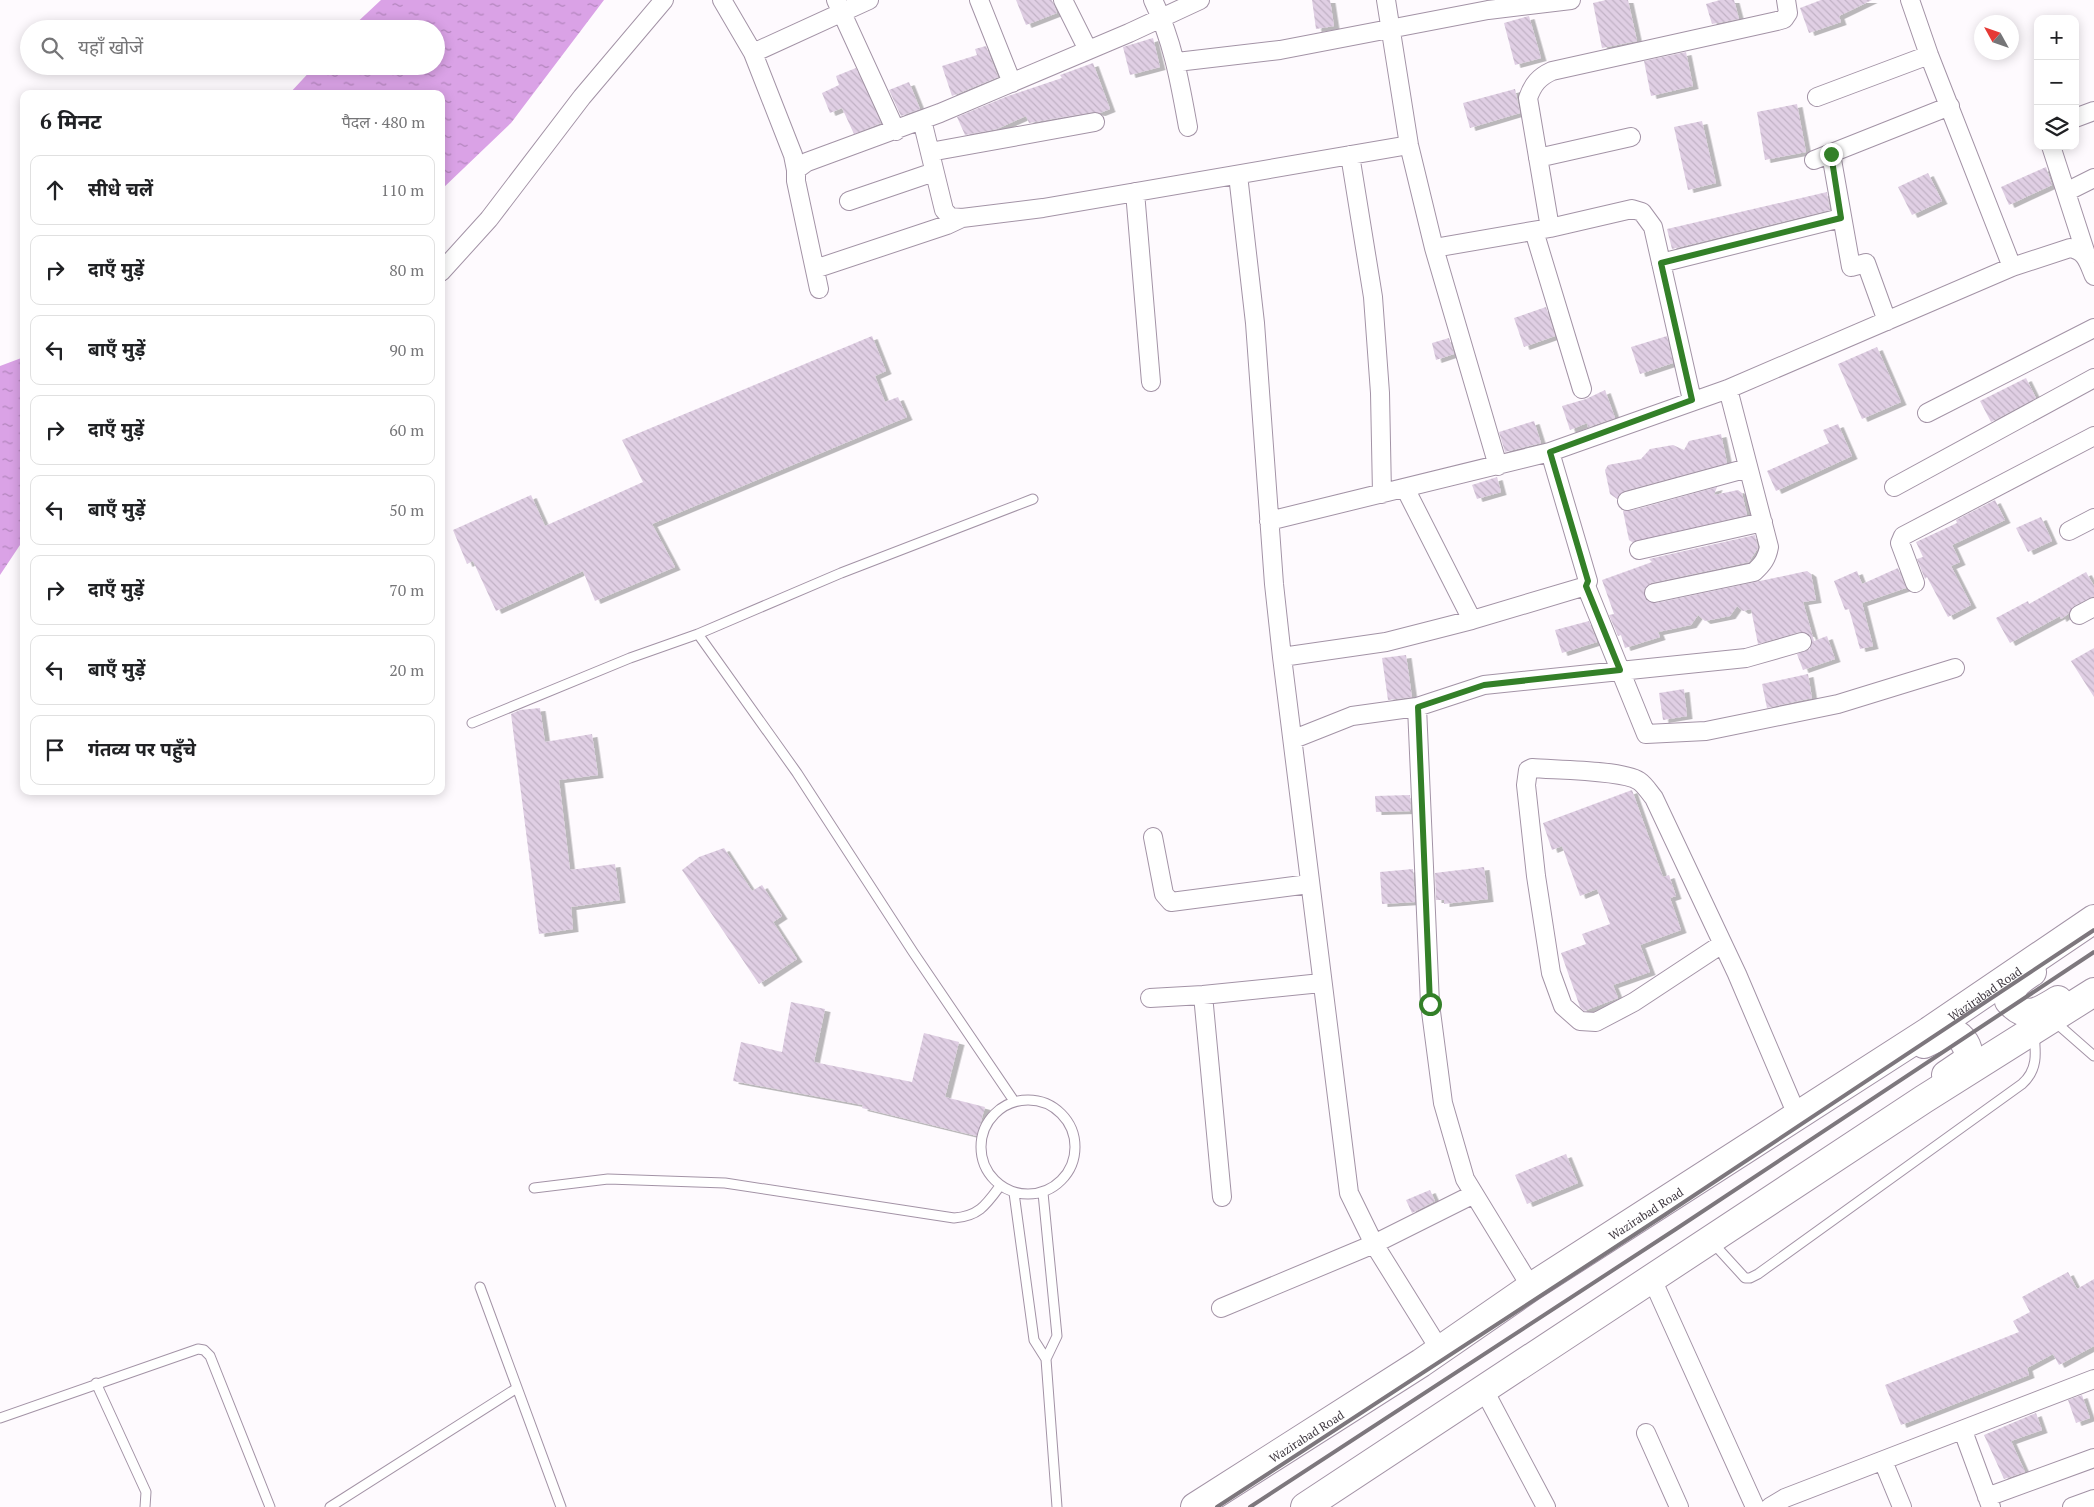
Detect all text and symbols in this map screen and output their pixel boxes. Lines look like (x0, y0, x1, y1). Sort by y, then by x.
north arrow (1974, 15, 2019, 60)
map controls (2034, 15, 2079, 150)
button: + (2034, 15, 2079, 60)
search box (20, 20, 445, 75)
icon: search (38, 34, 66, 62)
text: यहाँ खोजें (78, 34, 143, 59)
button: − (2034, 60, 2079, 105)
button: layers (2034, 105, 2079, 150)
text: 6 मिनट (40, 107, 102, 135)
text: पैदल · 480 m (342, 111, 425, 133)
route end (1820, 143, 1843, 166)
icon: ahead (41, 176, 69, 204)
text: सीधे चलें (88, 176, 153, 201)
text: 110 m (381, 179, 424, 201)
icon: right (41, 256, 69, 284)
text: दाएँ मुड़ें (88, 256, 144, 281)
text: 80 m (389, 259, 424, 281)
icon: left (41, 336, 69, 364)
text: बाएँ मुड़ें (88, 336, 145, 361)
text: 90 m (389, 339, 424, 361)
icon: right (41, 416, 69, 444)
text: दाएँ मुड़ें (88, 416, 144, 441)
text: 60 m (389, 419, 424, 441)
icon: left (41, 496, 69, 524)
text: बाएँ मुड़ें (88, 496, 145, 521)
text: 50 m (389, 499, 424, 521)
icon: right (41, 576, 69, 604)
text: दाएँ मुड़ें (88, 576, 144, 601)
text: 70 m (389, 579, 424, 601)
icon: left (41, 656, 69, 684)
text: बाएँ मुड़ें (88, 656, 145, 681)
text: 20 m (389, 659, 424, 681)
icon: arrive (41, 736, 69, 764)
text: गंतव्य पर पहुँचे (88, 736, 196, 761)
street label: Wazirabad Road (1945, 963, 2024, 1024)
route start (1419, 993, 1442, 1016)
street label: Wazirabad Road (1606, 1184, 1686, 1243)
street label: Wazirabad Road (1266, 1407, 1347, 1465)

